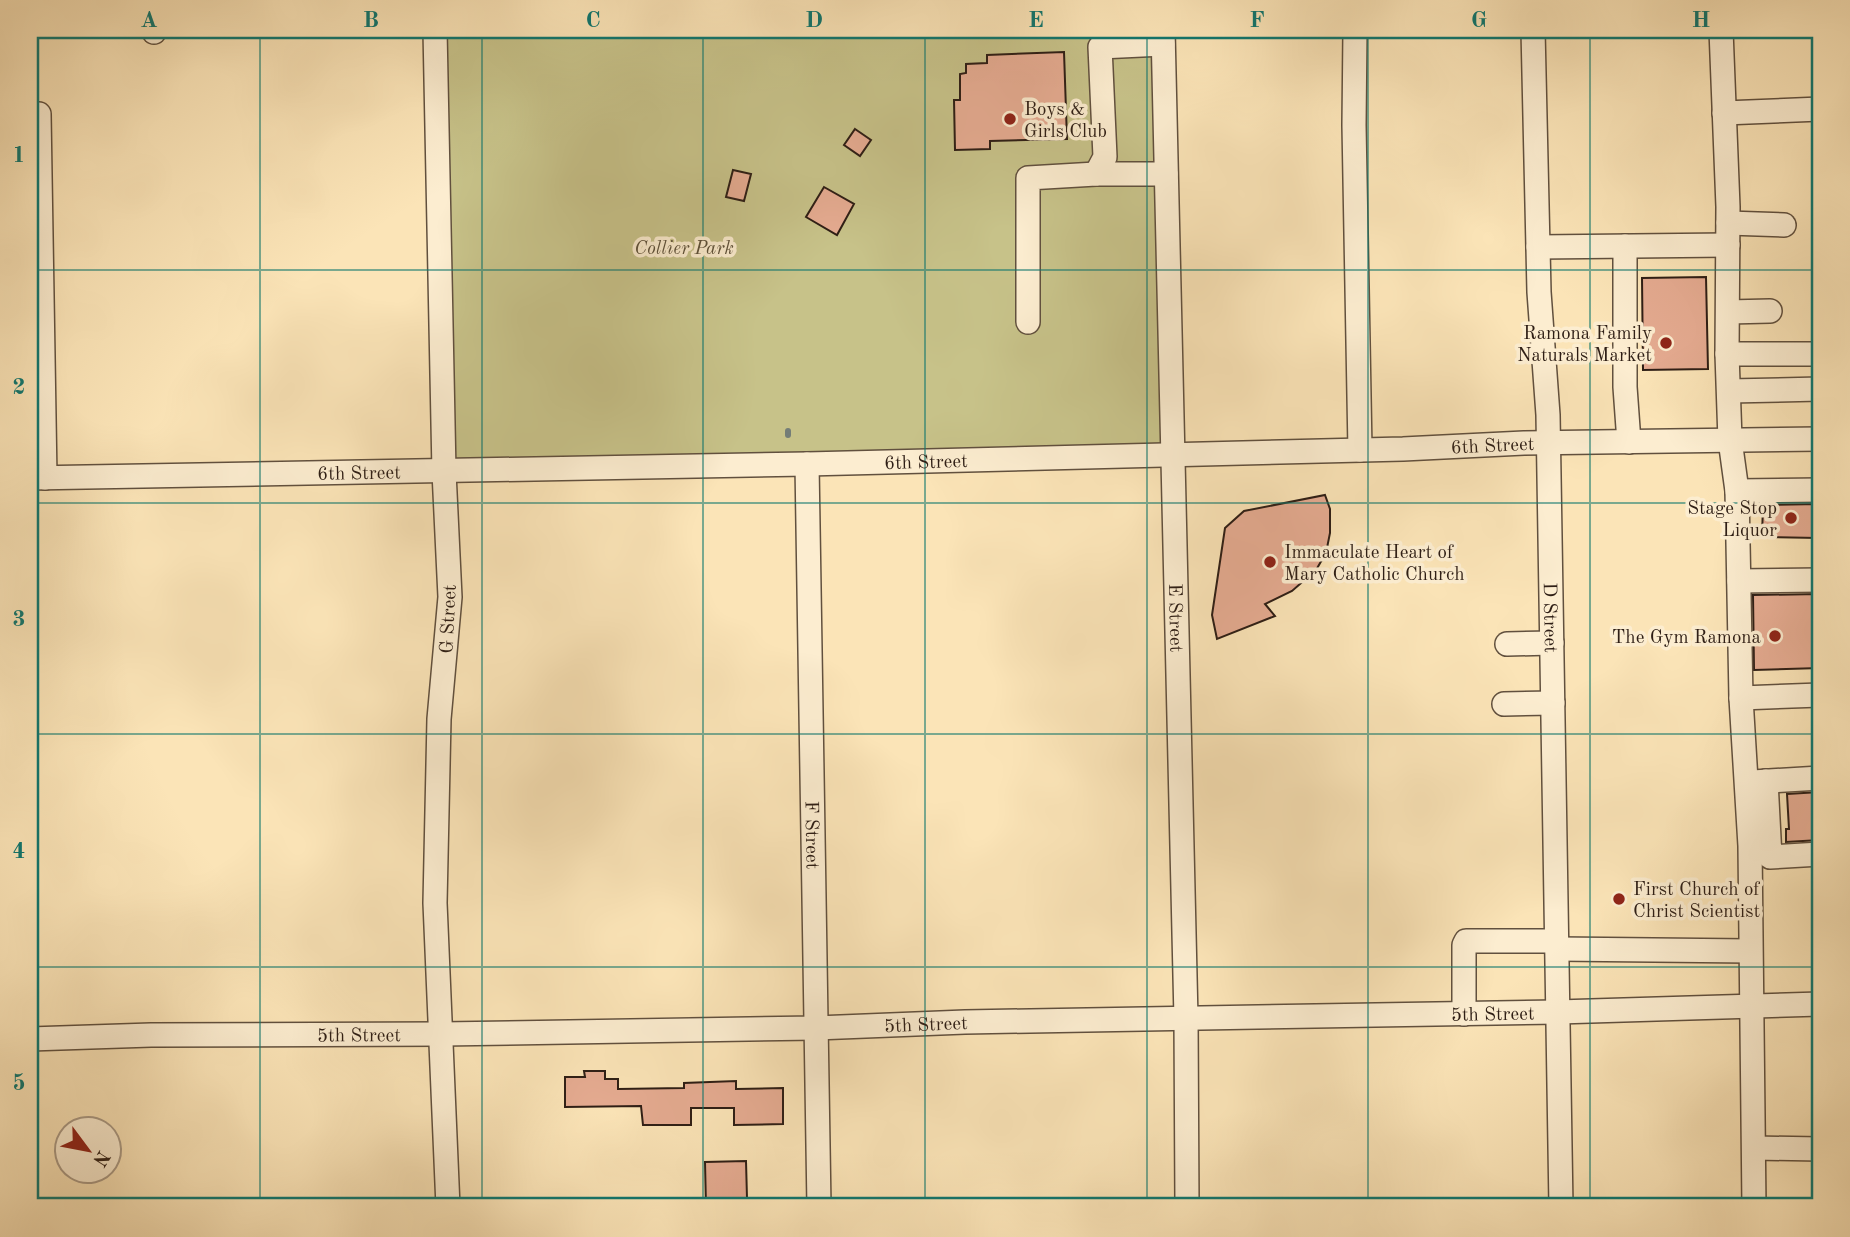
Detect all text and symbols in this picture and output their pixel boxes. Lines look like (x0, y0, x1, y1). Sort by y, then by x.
text: A (140, 9, 158, 32)
text: B (363, 9, 379, 32)
text: C (585, 9, 601, 32)
text: D (805, 9, 823, 32)
text: E (1028, 9, 1044, 32)
text: F (1249, 9, 1265, 32)
text: G (1471, 9, 1487, 32)
text: H (1692, 9, 1710, 32)
place label: Boys & Girls Club (1024, 101, 1107, 142)
marker: Boys & Girls Club (1002, 111, 1018, 127)
text: 1 (12, 144, 26, 167)
park label: Collier Park (634, 240, 734, 259)
place label: Ramona Family Naturals Market (1517, 325, 1652, 366)
marker: Ramona Family Naturals Market (1658, 335, 1674, 351)
text: 2 (12, 376, 26, 399)
street label: 6th Street (1450, 436, 1535, 459)
street label: 6th Street (884, 453, 968, 474)
street label: 6th Street (317, 464, 401, 485)
place label: Stage Stop Liquor (1687, 500, 1777, 541)
marker: Stage Stop Liquor (1783, 510, 1799, 526)
place label: Immaculate Heart of Mary Catholic Church (1284, 544, 1465, 585)
marker: Immaculate Heart of Mary Catholic Church (1262, 554, 1278, 570)
street label: D Street (1539, 582, 1559, 653)
street label: E Street (1164, 583, 1184, 653)
street label: G Street (438, 584, 461, 654)
text: 3 (12, 608, 26, 631)
marker: The Gym Ramona (1767, 628, 1783, 644)
place label: The Gym Ramona (1612, 629, 1762, 648)
street label: F Street (800, 801, 821, 869)
text: 4 (12, 840, 26, 863)
place label: First Church of Christ Scientist (1633, 881, 1760, 922)
marker: First Church of Christ Scientist (1611, 891, 1627, 907)
street label: 5th Street (1451, 1005, 1535, 1026)
street label: 5th Street (884, 1015, 968, 1037)
street label: 5th Street (317, 1027, 401, 1046)
text: 5 (12, 1072, 26, 1095)
north arrow (52, 1114, 122, 1184)
text: N (88, 1146, 112, 1169)

